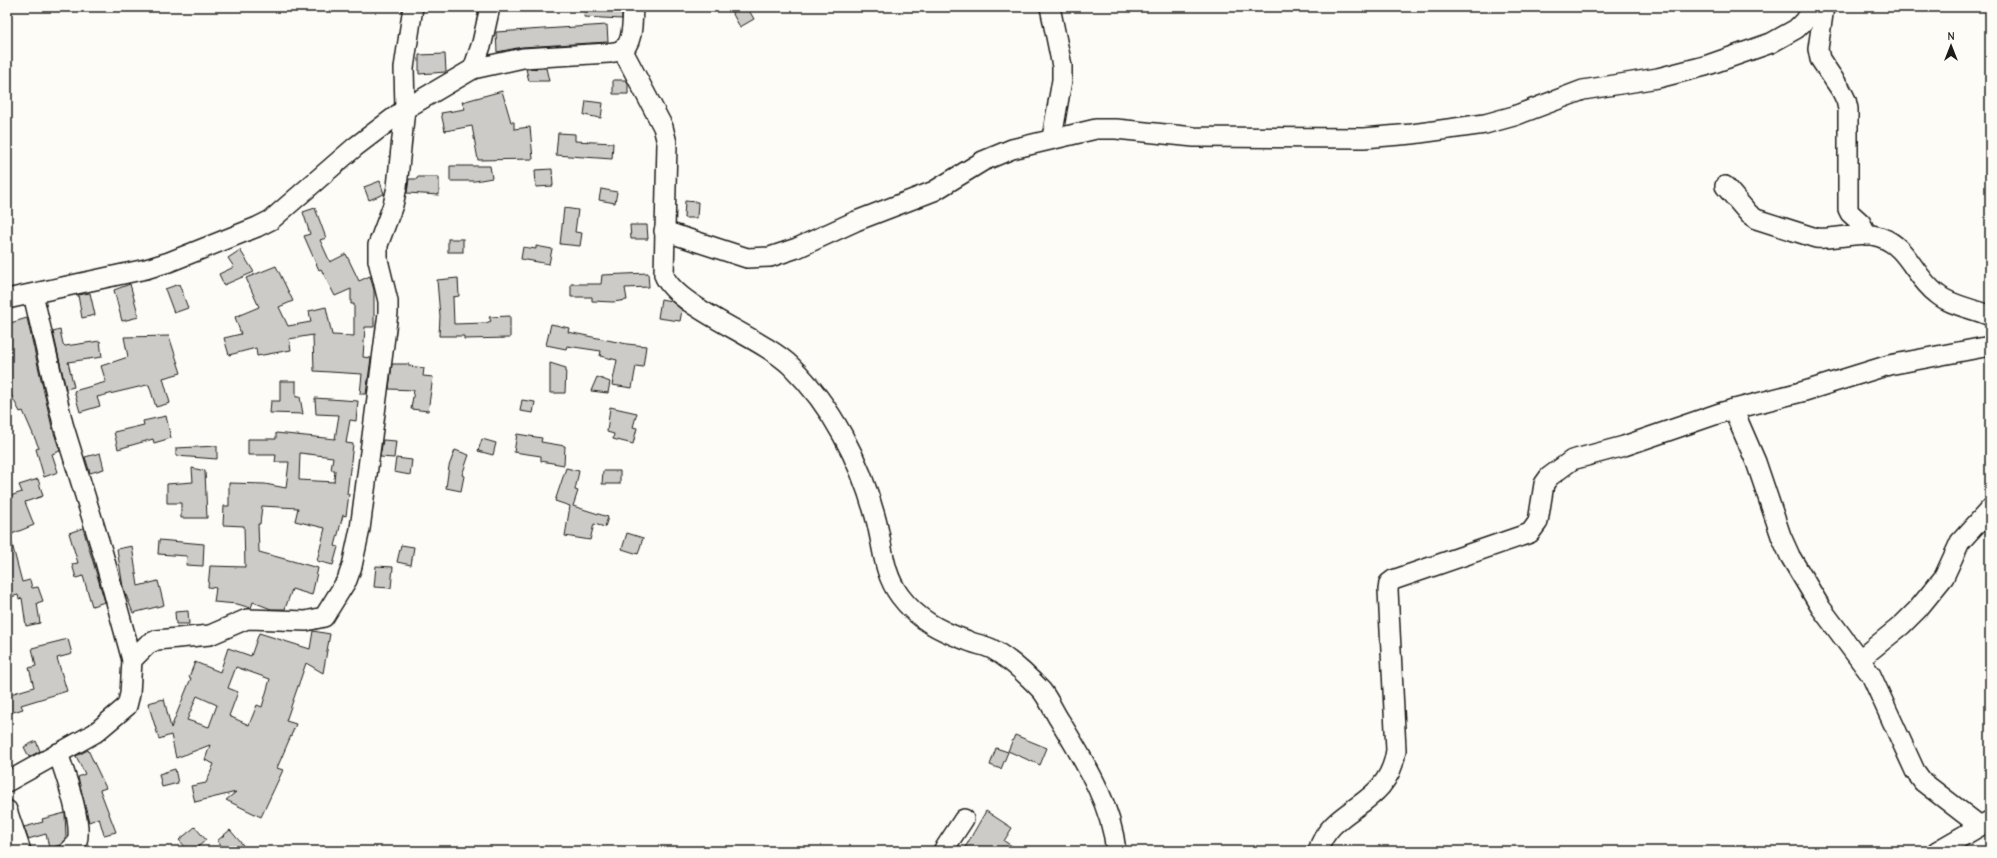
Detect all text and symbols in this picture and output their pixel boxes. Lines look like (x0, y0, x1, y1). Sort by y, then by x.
north arrow (1931, 26, 1971, 66)
text: N (1947, 30, 1955, 43)

